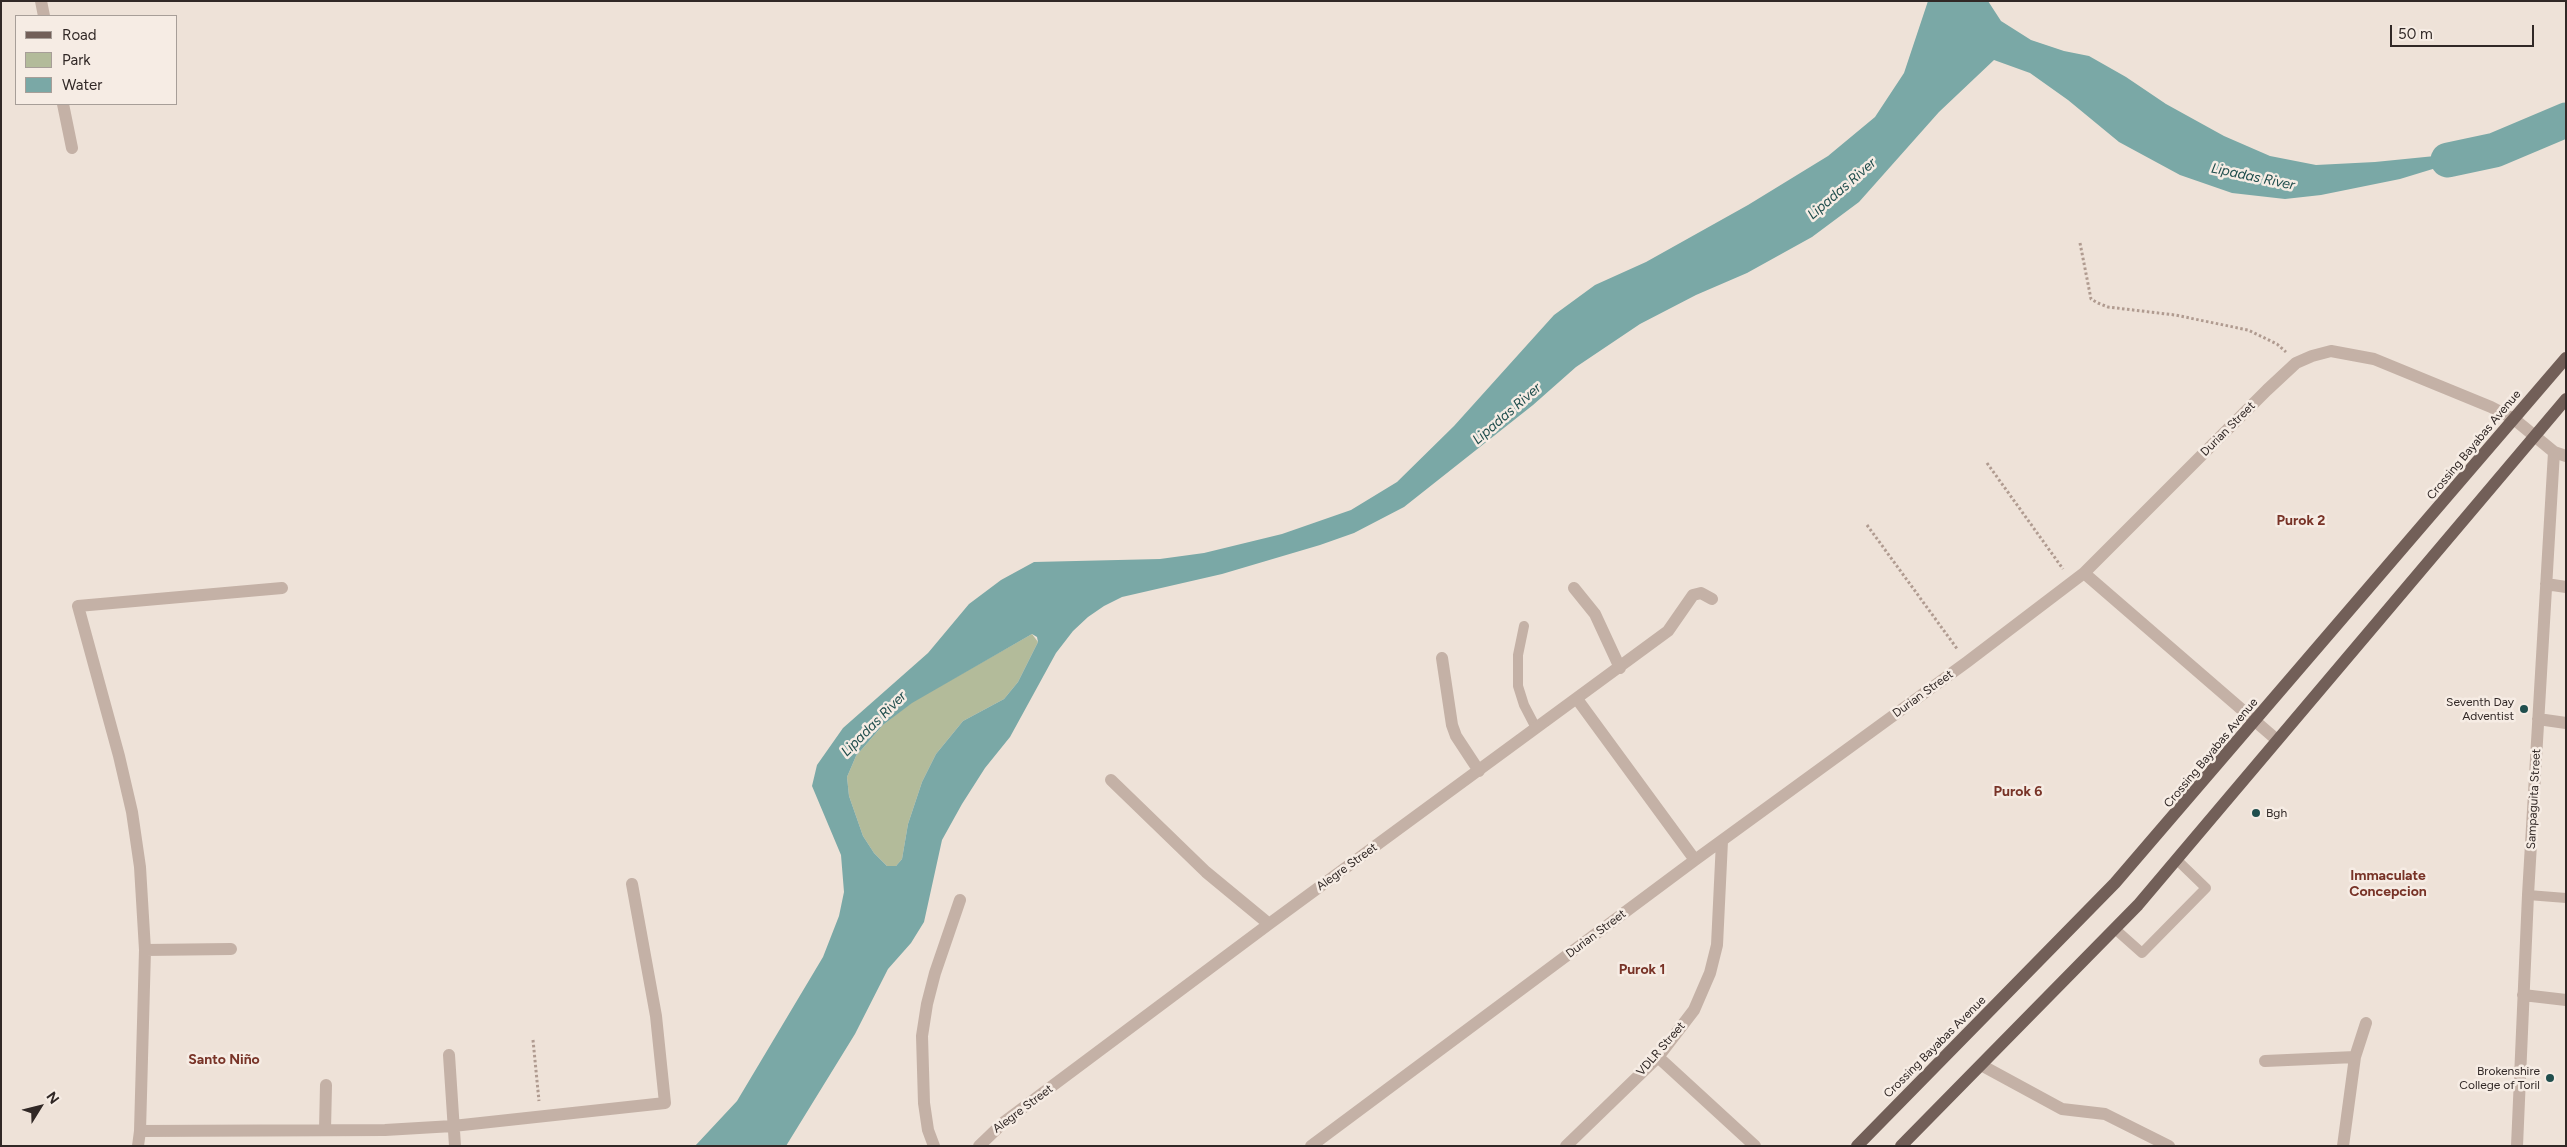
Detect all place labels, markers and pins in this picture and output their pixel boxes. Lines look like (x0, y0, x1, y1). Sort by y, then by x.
place label: Seventh Day Adventist (2446, 695, 2514, 723)
marker: Seventh Day Adventist (2518, 703, 2530, 715)
place label: Bgh (2266, 806, 2287, 820)
marker: Bgh (2250, 807, 2262, 819)
place label: Brokenshire College of Toril (2459, 1064, 2540, 1092)
marker: Brokenshire College of Toril (2544, 1072, 2556, 1084)

